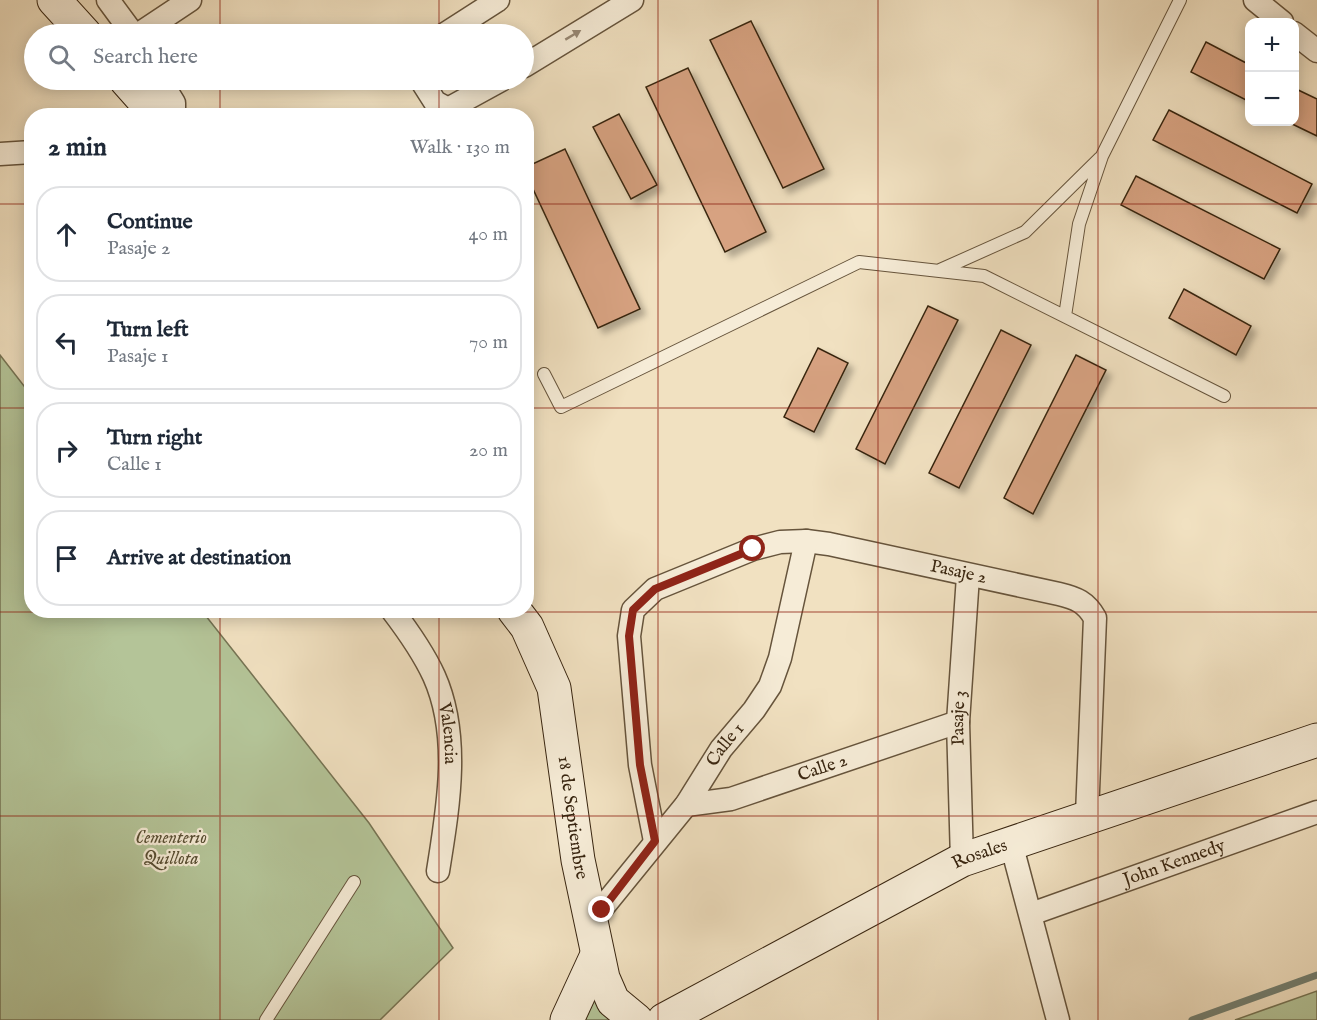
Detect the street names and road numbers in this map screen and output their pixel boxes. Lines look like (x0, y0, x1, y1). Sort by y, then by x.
street label: Pasaje 2 (928, 555, 989, 589)
street label: Pasaje 3 (946, 690, 972, 746)
street label: Valencia (432, 700, 462, 764)
street label: Calle 1 (701, 718, 749, 771)
street label: Calle 2 (795, 749, 850, 787)
street label: 18 de Septiembre (552, 754, 593, 881)
street label: Rosales (948, 834, 1010, 875)
street label: John Kennedy (1118, 834, 1228, 892)

